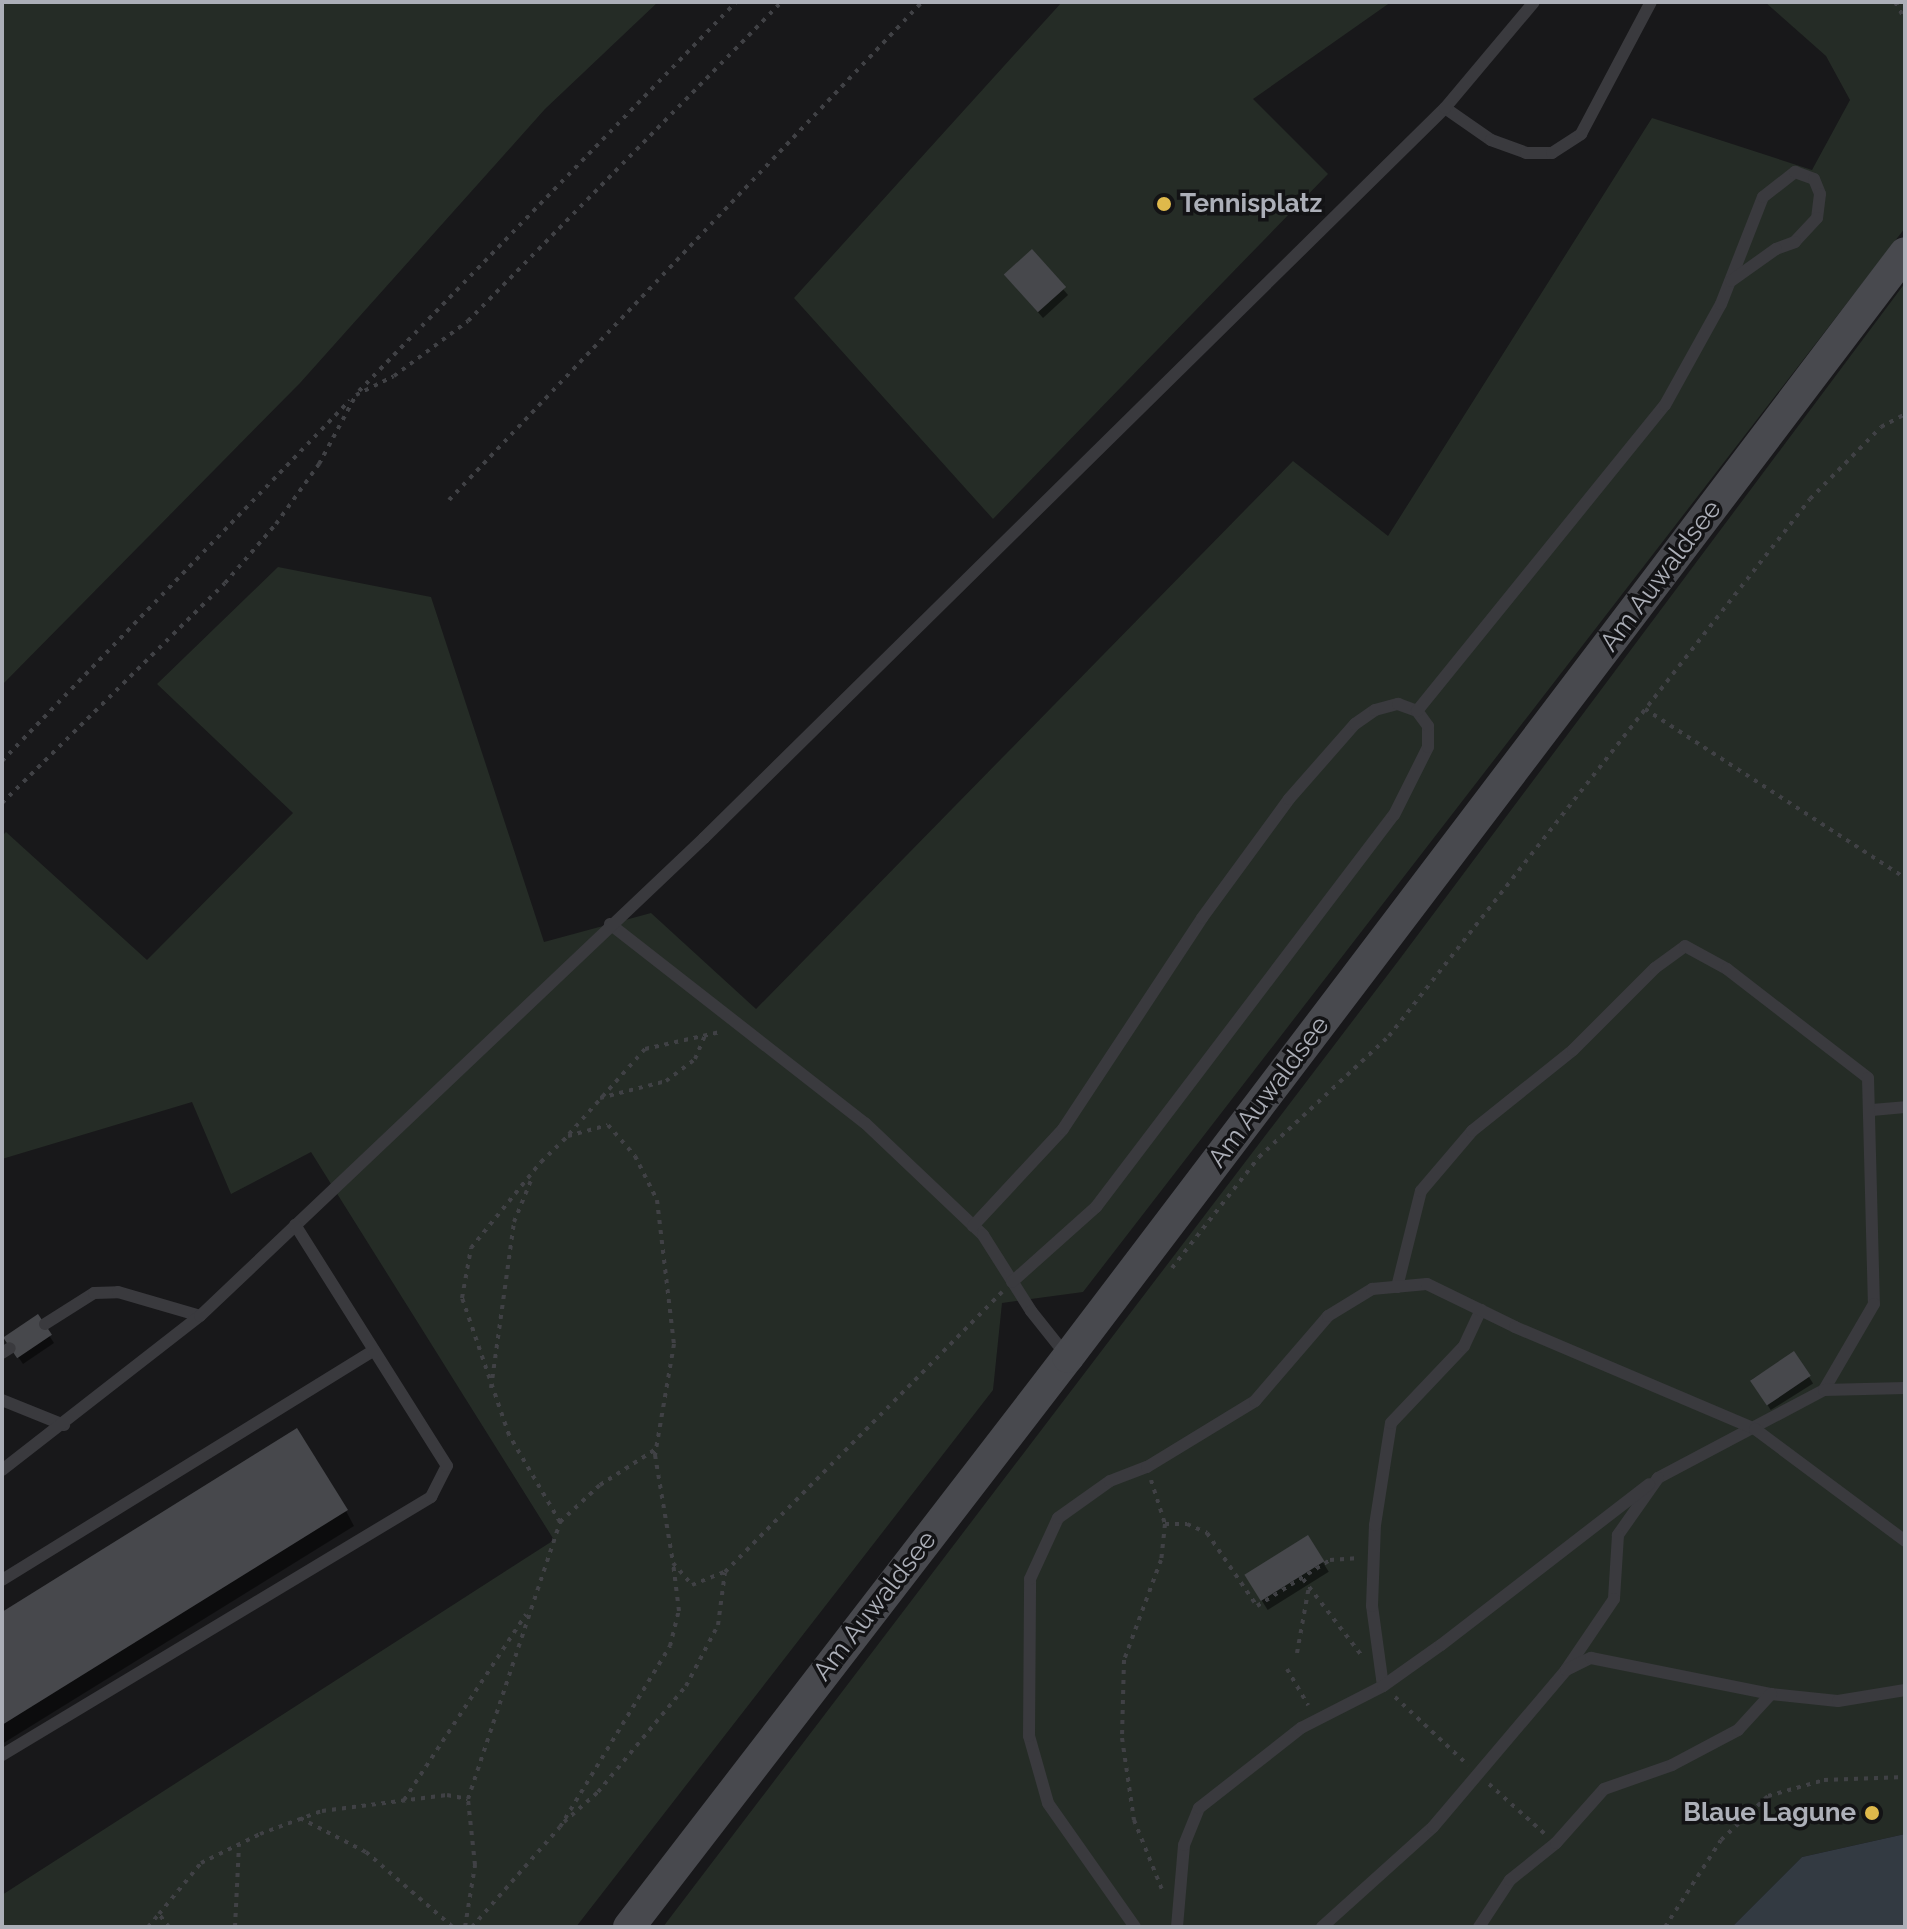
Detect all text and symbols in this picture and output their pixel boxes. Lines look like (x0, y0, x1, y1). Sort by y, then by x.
place label: Tennisplatz (1180, 188, 1322, 220)
marker: Tennisplatz (1155, 195, 1173, 213)
street label: Am Auwaldsee (1594, 494, 1728, 658)
street label: Am Auwaldsee (1202, 1010, 1336, 1174)
street label: Am Auwaldsee (807, 1525, 943, 1687)
place label: Blaue Lagune (1683, 1797, 1856, 1829)
marker: Blaue Lagune (1863, 1804, 1881, 1822)

